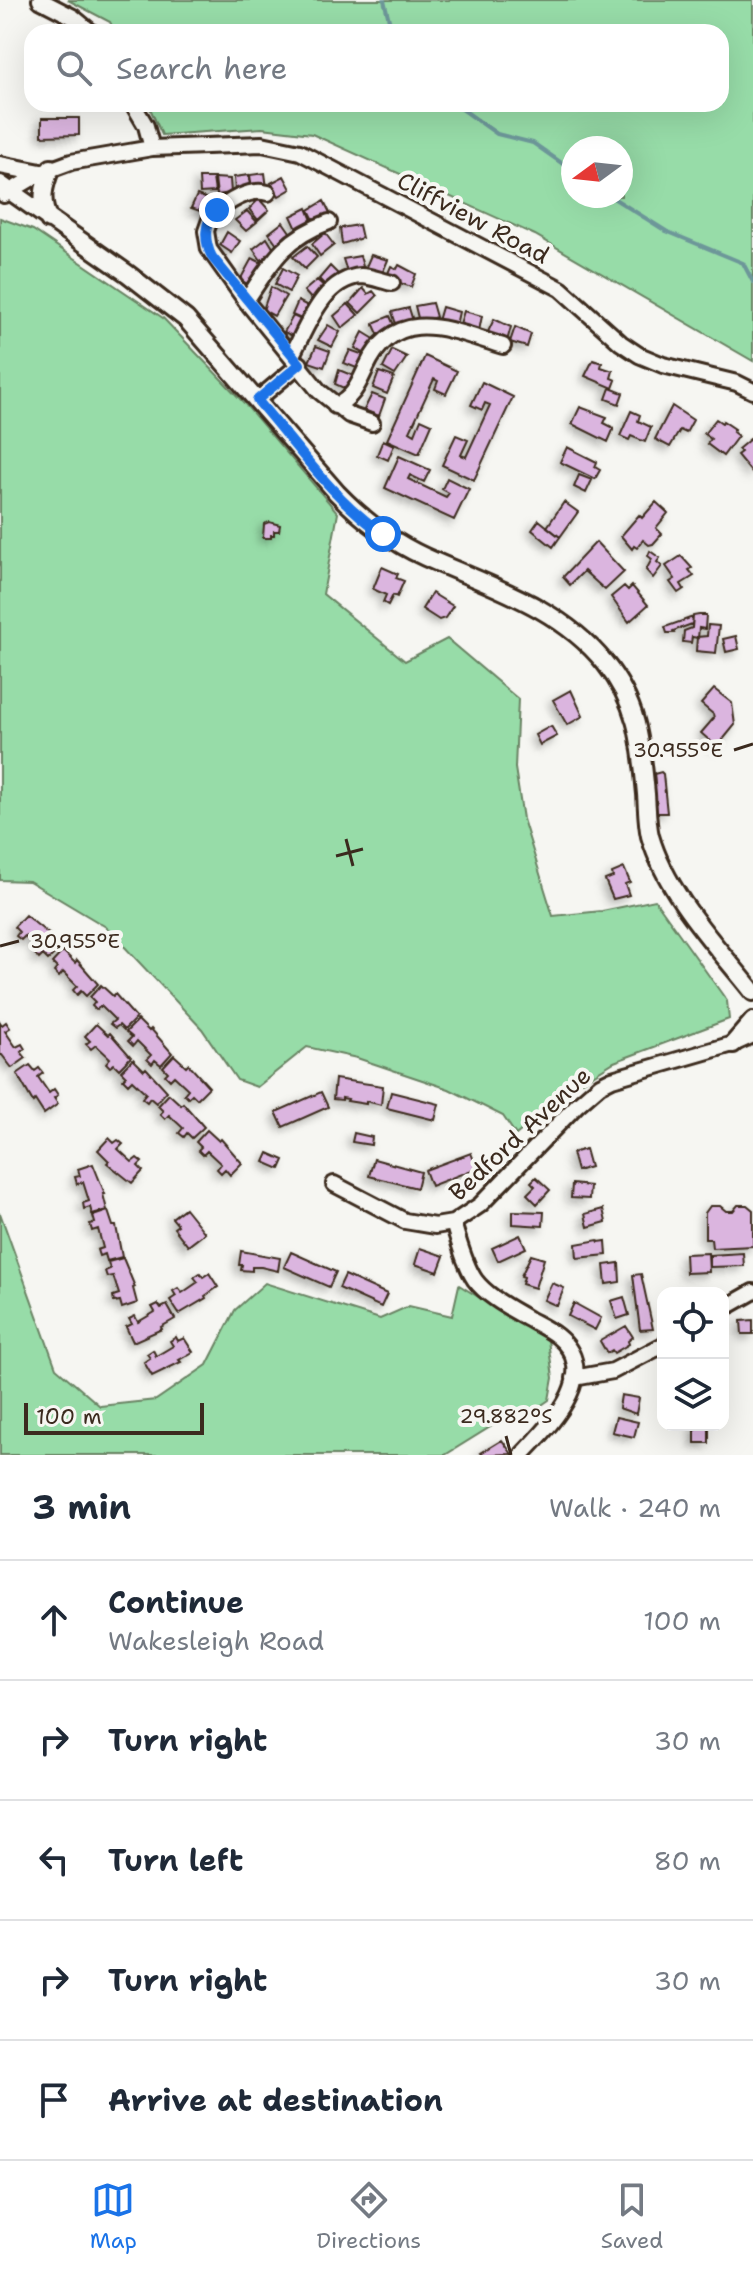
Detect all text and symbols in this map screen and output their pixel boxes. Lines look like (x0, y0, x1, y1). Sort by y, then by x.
search box (24, 24, 729, 112)
icon: search (52, 46, 96, 90)
text: Search here (116, 48, 287, 89)
north arrow (561, 136, 633, 208)
street label: Cliffview Road (391, 164, 555, 272)
route end (199, 192, 235, 228)
route start (365, 516, 401, 552)
text: 30.955°E (633, 737, 723, 763)
text: 30.955°E (30, 928, 120, 954)
street label: Bedford Avenue (442, 1060, 598, 1208)
map controls (657, 1287, 729, 1431)
button: locate (657, 1287, 729, 1359)
button: layers (657, 1359, 729, 1431)
scale bar (24, 1399, 204, 1435)
text: 100 m (36, 1402, 102, 1431)
text: 29.882°S (460, 1403, 552, 1429)
text: 3 min (32, 1484, 131, 1530)
text: Walk · 240 m (549, 1490, 721, 1525)
text: Continue (108, 1582, 244, 1623)
icon: ahead (32, 1598, 76, 1642)
text: 100 m (643, 1603, 721, 1638)
text: Wakesleigh Road (108, 1623, 324, 1658)
icon: right (32, 1718, 76, 1762)
text: Turn right (108, 1720, 267, 1761)
text: 30 m (654, 1723, 721, 1758)
icon: left (32, 1838, 76, 1882)
text: Turn left (108, 1840, 243, 1881)
text: 80 m (654, 1843, 721, 1878)
icon: right (32, 1958, 76, 2002)
text: Turn right (108, 1960, 267, 2001)
text: 30 m (654, 1963, 721, 1998)
icon: arrive (32, 2078, 76, 2122)
text: Arrive at destination (108, 2080, 443, 2121)
tab: Map (90, 2178, 137, 2255)
tab: Directions (316, 2178, 421, 2255)
tab: Saved (601, 2178, 663, 2255)

